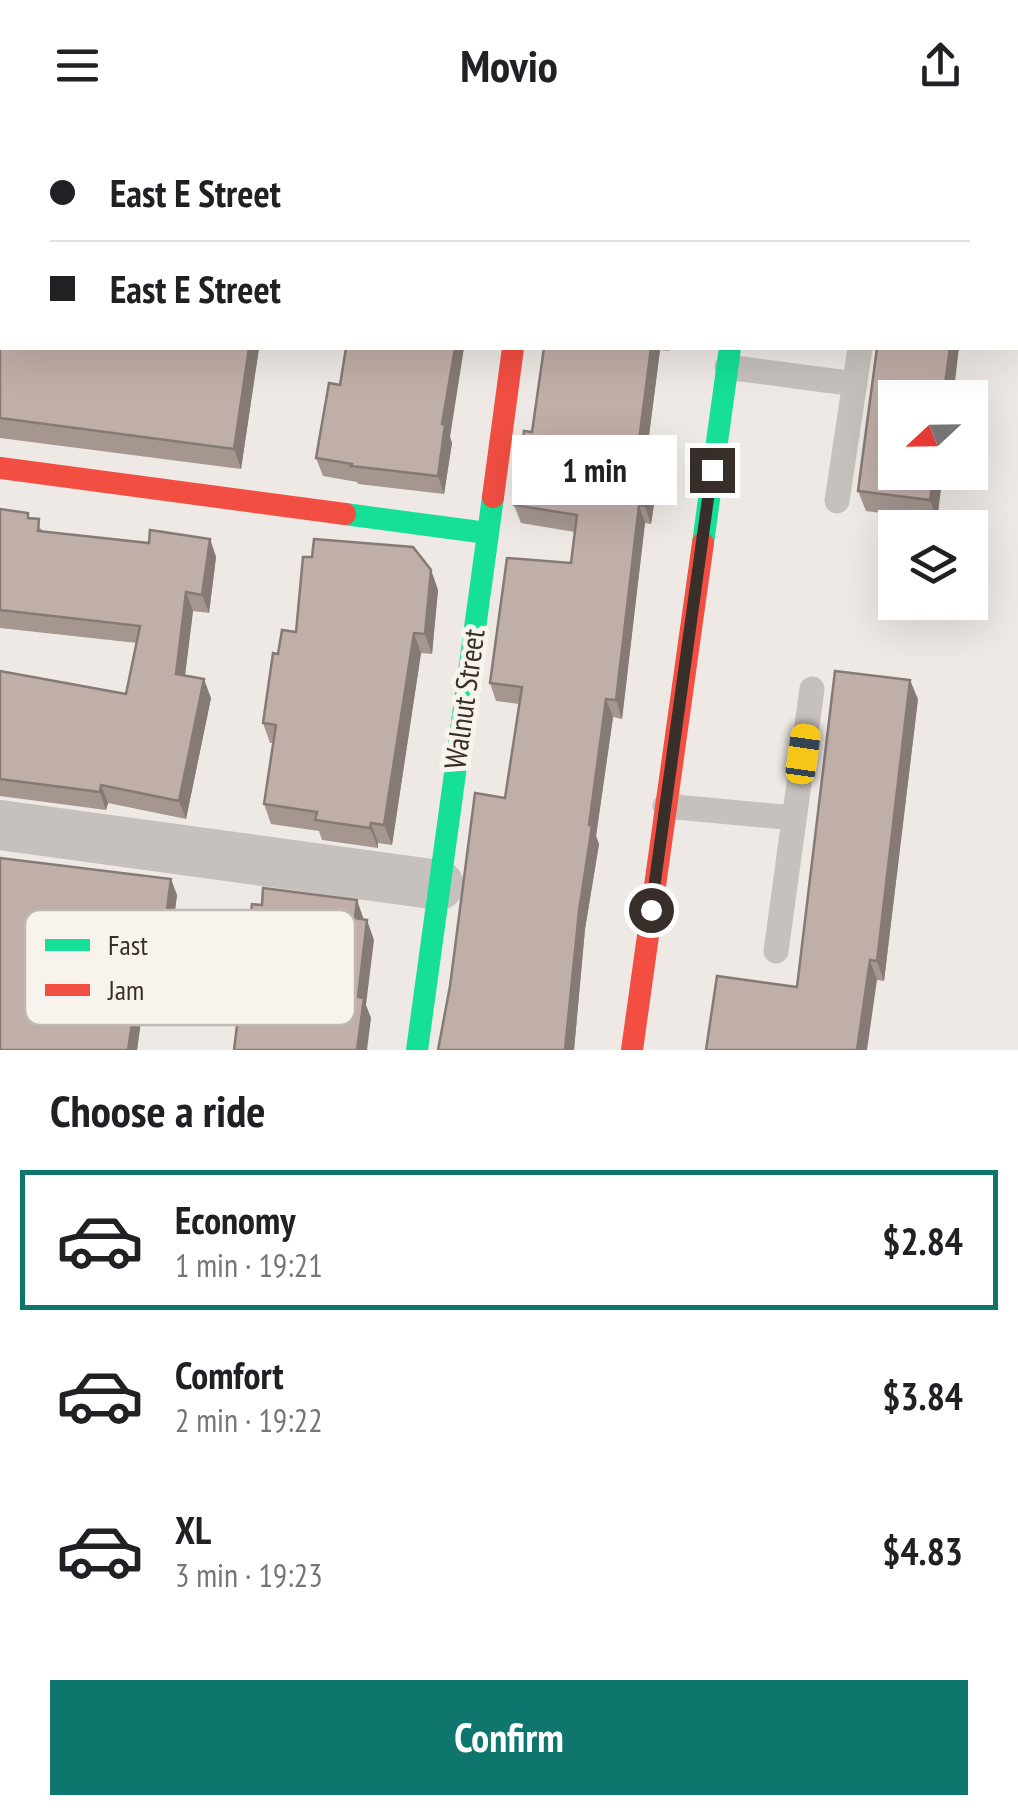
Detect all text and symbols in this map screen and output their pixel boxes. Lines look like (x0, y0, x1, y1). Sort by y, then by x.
text: Movio (460, 36, 558, 94)
icon: menu (50, 38, 105, 93)
icon: share (913, 38, 968, 93)
text: East E Street (110, 168, 281, 217)
text: East E Street (110, 264, 281, 313)
north arrow (878, 380, 988, 490)
map controls (878, 380, 988, 620)
callout: 1 min (512, 435, 677, 505)
route end (690, 448, 735, 493)
text: 1 min (562, 449, 627, 491)
button: layers (878, 510, 988, 620)
street label: Walnut Street (434, 626, 493, 771)
car (784, 722, 822, 786)
route start (629, 888, 674, 933)
legend (25, 910, 355, 1025)
text: Fast (108, 926, 148, 963)
text: Jam (107, 971, 144, 1008)
text: Choose a ride (50, 1081, 265, 1139)
icon: car (55, 1195, 145, 1285)
text: Economy (175, 1195, 295, 1244)
text: $2.84 (882, 1216, 963, 1265)
text: 1 min · 19:21 (175, 1244, 323, 1286)
icon: car (55, 1350, 145, 1440)
text: Comfort (175, 1350, 284, 1399)
text: $3.84 (882, 1371, 963, 1420)
text: 2 min · 19:22 (175, 1399, 323, 1441)
icon: car (55, 1505, 145, 1595)
text: XL (175, 1505, 211, 1554)
text: $4.83 (882, 1526, 963, 1575)
text: 3 min · 19:23 (175, 1554, 323, 1596)
button: Confirm (50, 1680, 968, 1795)

